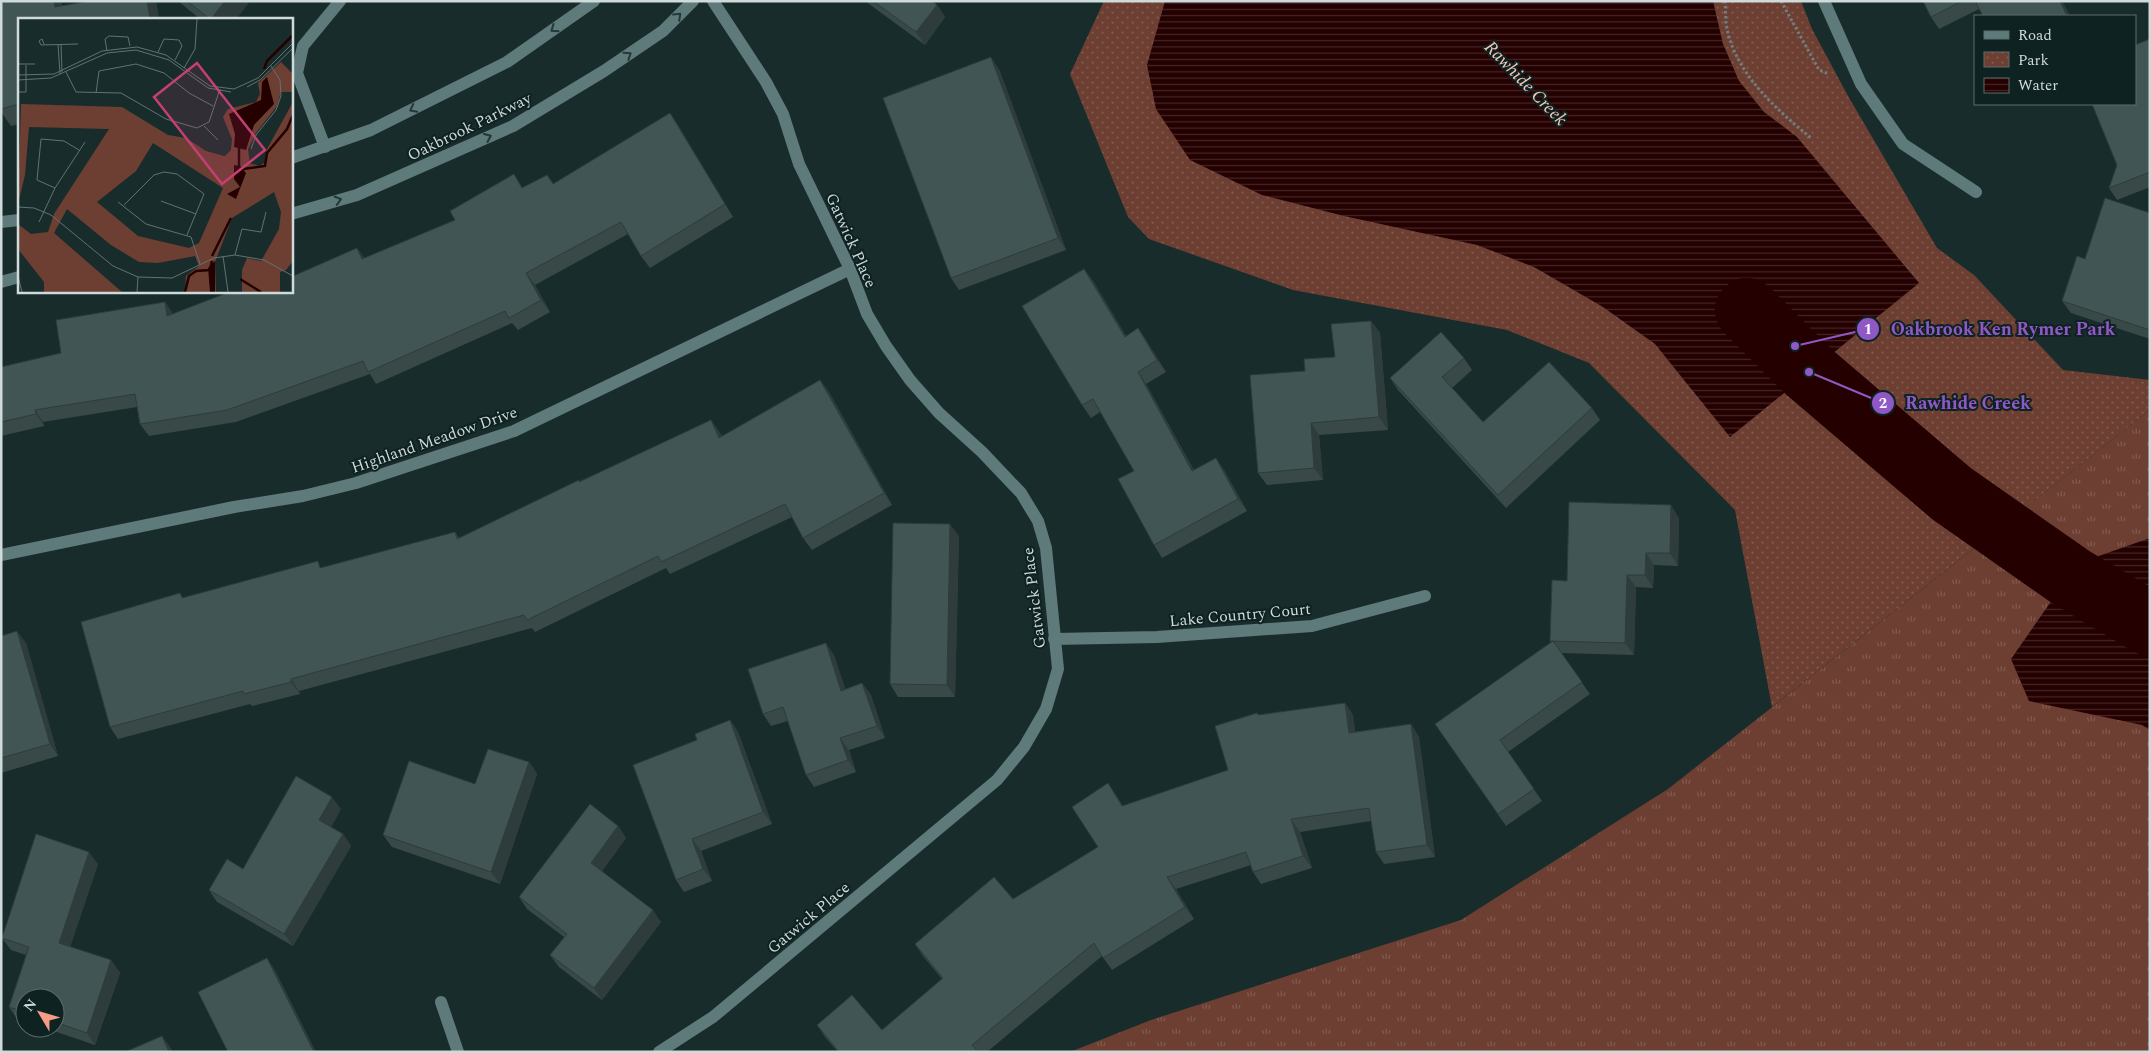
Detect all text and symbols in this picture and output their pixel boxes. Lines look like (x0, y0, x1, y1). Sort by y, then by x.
one-way arrow (672, 13, 681, 22)
legend (1974, 15, 2136, 105)
inset map (18, 18, 292, 292)
one-way arrow (550, 23, 560, 32)
text: Road (2018, 24, 2052, 47)
water label: Rawhide Creek (1478, 35, 1574, 133)
text: Park (2018, 49, 2049, 72)
one-way arrow (622, 52, 631, 61)
text: Water (2018, 74, 2058, 97)
street label: Oakbrook Parkway (403, 86, 537, 167)
one-way arrow (409, 103, 418, 113)
one-way arrow (483, 133, 492, 144)
street label: Gatwick Place (819, 189, 883, 292)
one-way arrow (334, 196, 342, 206)
callout: Oakbrook Ken Rymer Park (1855, 312, 2125, 345)
text: Oakbrook Ken Rymer Park (1891, 316, 2115, 343)
text: 1 (1864, 318, 1872, 341)
callout: Rawhide Creek (1870, 386, 2041, 419)
text: Rawhide Creek (1905, 390, 2031, 417)
text: 2 (1879, 392, 1887, 415)
street label: Highland Meadow Drive (348, 400, 521, 480)
street label: Gatwick Place (1016, 546, 1052, 650)
street label: Lake Country Court (1168, 597, 1312, 633)
street label: Gatwick Place (762, 876, 855, 960)
north arrow (15, 988, 65, 1038)
text: N (18, 994, 42, 1016)

